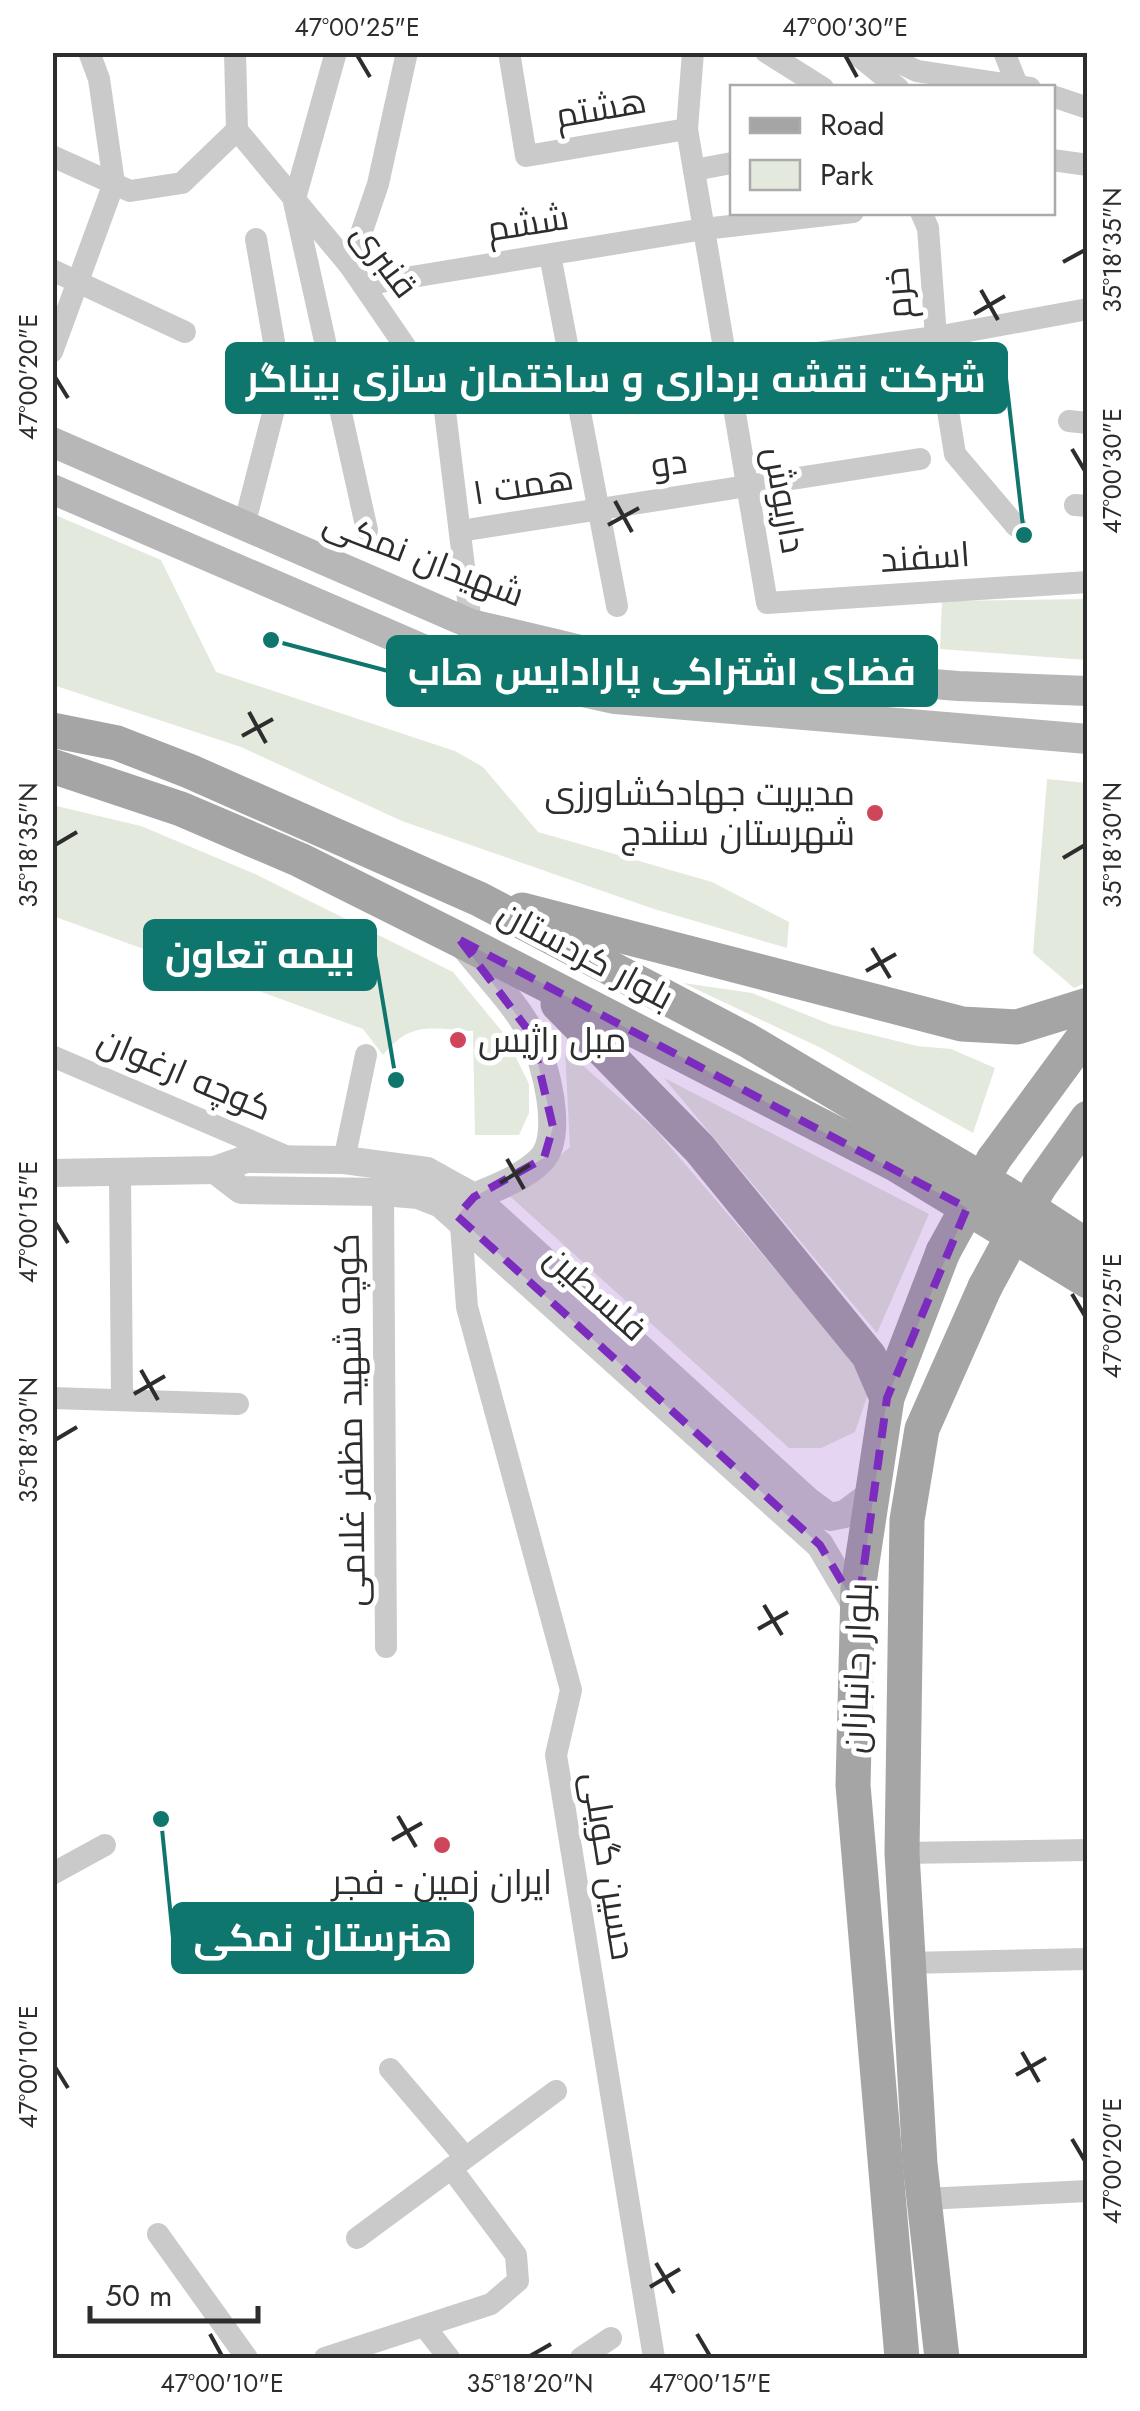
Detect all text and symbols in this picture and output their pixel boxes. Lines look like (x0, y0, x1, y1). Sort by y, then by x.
text: 47°00'25"E (294, 9, 420, 45)
text: 47°00'30"E (782, 9, 908, 45)
street label: هشتم (552, 75, 650, 141)
legend (730, 85, 1055, 215)
text: Road (820, 103, 885, 146)
text: Park (820, 153, 874, 196)
text: 35°18'35"N (1094, 187, 1130, 313)
street label: ششم (484, 192, 572, 254)
street label: قنبری (340, 212, 430, 308)
street label: خرم (871, 265, 925, 321)
text: 47°00'20"E (10, 314, 46, 440)
callout: شرکت نقشه برداری و ساختمان سازی بیناگر (227, 344, 1006, 412)
text: شرکت نقشه برداری و ساختمان سازی بیناگر (245, 351, 986, 406)
text: 47°00'30"E (1094, 408, 1130, 534)
street label: دو (648, 436, 690, 490)
street label: داریوش (751, 443, 819, 557)
street label: همت ۱ (469, 452, 577, 518)
street label: شهیدان نمکی (316, 497, 532, 619)
street label: اسفند (878, 529, 972, 585)
callout: فضای اشتراکی پارادایس هاب (388, 637, 936, 705)
text: فضای اشتراکی پارادایس هاب (408, 644, 916, 699)
place label: مدیریت جهادکشاورزی شهرستان سنندج (545, 768, 855, 858)
text: 35°18'35"N (10, 782, 46, 908)
text: 35°18'30"N (1094, 782, 1130, 908)
marker: مدیریت جهادکشاورزی شهرستان سنندج (864, 802, 886, 824)
street label: بلوار کردستان (490, 888, 682, 1022)
callout: بیمه تعاون (145, 921, 375, 989)
text: بیمه تعاون (165, 927, 355, 982)
street label: کوچه ارغوان (90, 1015, 280, 1133)
place label: مبل راژیس (478, 1015, 627, 1065)
marker: مبل راژیس (447, 1029, 469, 1051)
text: 47°00'15"E (10, 1161, 46, 1283)
street label: کوچه شهید مظفر غلامی (322, 1233, 378, 1607)
street label: فلسطین (534, 1233, 658, 1353)
text: 47°00'25"E (1094, 1253, 1130, 1379)
text: 35°18'30"N (10, 1377, 46, 1503)
street label: بلوار جانبازان (829, 1582, 885, 1754)
street label: حسین گویلی (569, 1768, 649, 1964)
marker: ایران زمین - فجر (431, 1834, 453, 1856)
place label: ایران زمین - فجر (330, 1857, 552, 1907)
callout: هنرستان نمکی (173, 1904, 472, 1972)
text: هنرستان نمکی (194, 1910, 452, 1965)
text: 47°00'10"E (10, 2005, 46, 2129)
text: 47°00'20"E (1094, 2098, 1130, 2224)
scale bar (90, 2261, 258, 2323)
text: 50 m (105, 2274, 172, 2317)
text: 47°00'10"E (160, 2365, 284, 2401)
text: 35°18'20"N (467, 2365, 593, 2401)
text: 47°00'15"E (649, 2365, 771, 2401)

